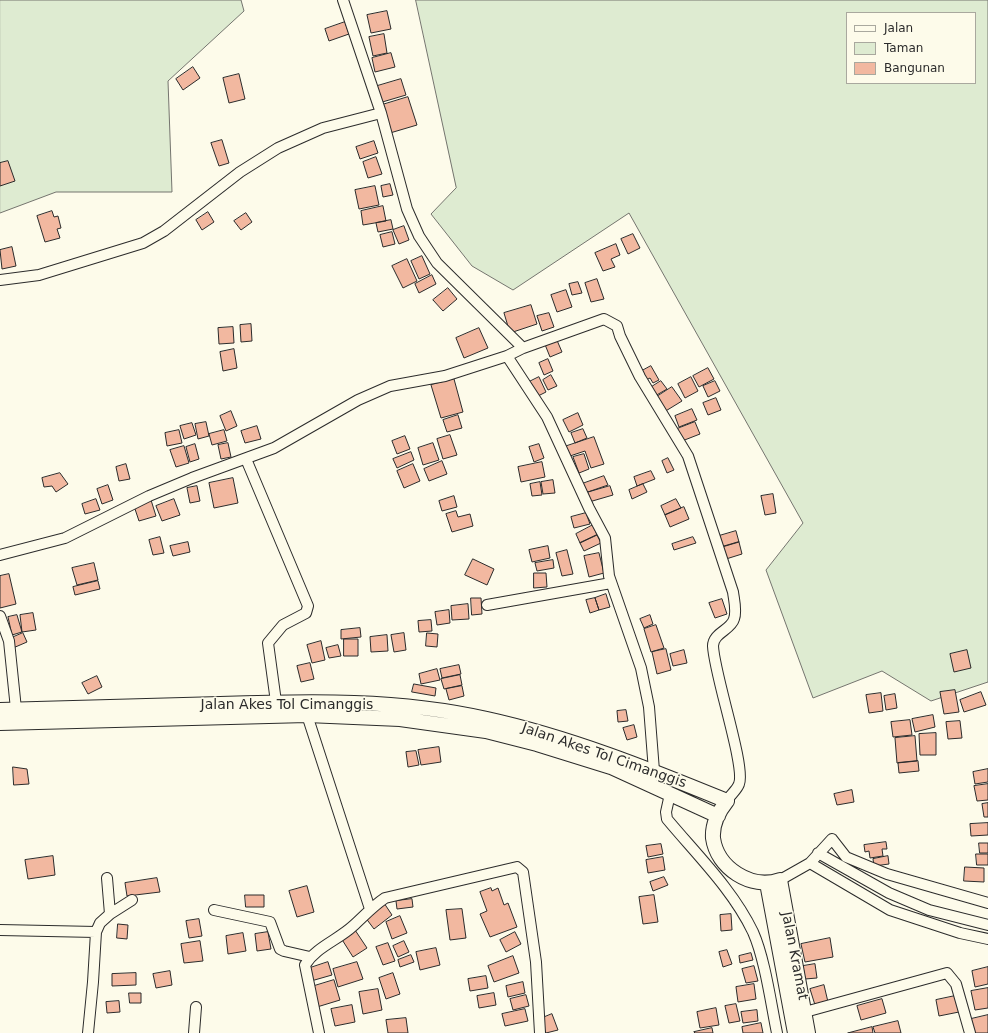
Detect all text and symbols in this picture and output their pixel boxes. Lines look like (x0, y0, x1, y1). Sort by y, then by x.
legend (846, 12, 976, 84)
text: Jalan (884, 21, 913, 35)
text: Taman (884, 41, 923, 55)
text: Bangunan (884, 61, 945, 75)
street label: Jalan Akes Tol Cimanggis (201, 697, 373, 713)
street label: Jalan Akes Tol Cimanggis (520, 720, 688, 792)
street label: Jalan Kramat (777, 910, 811, 1002)

